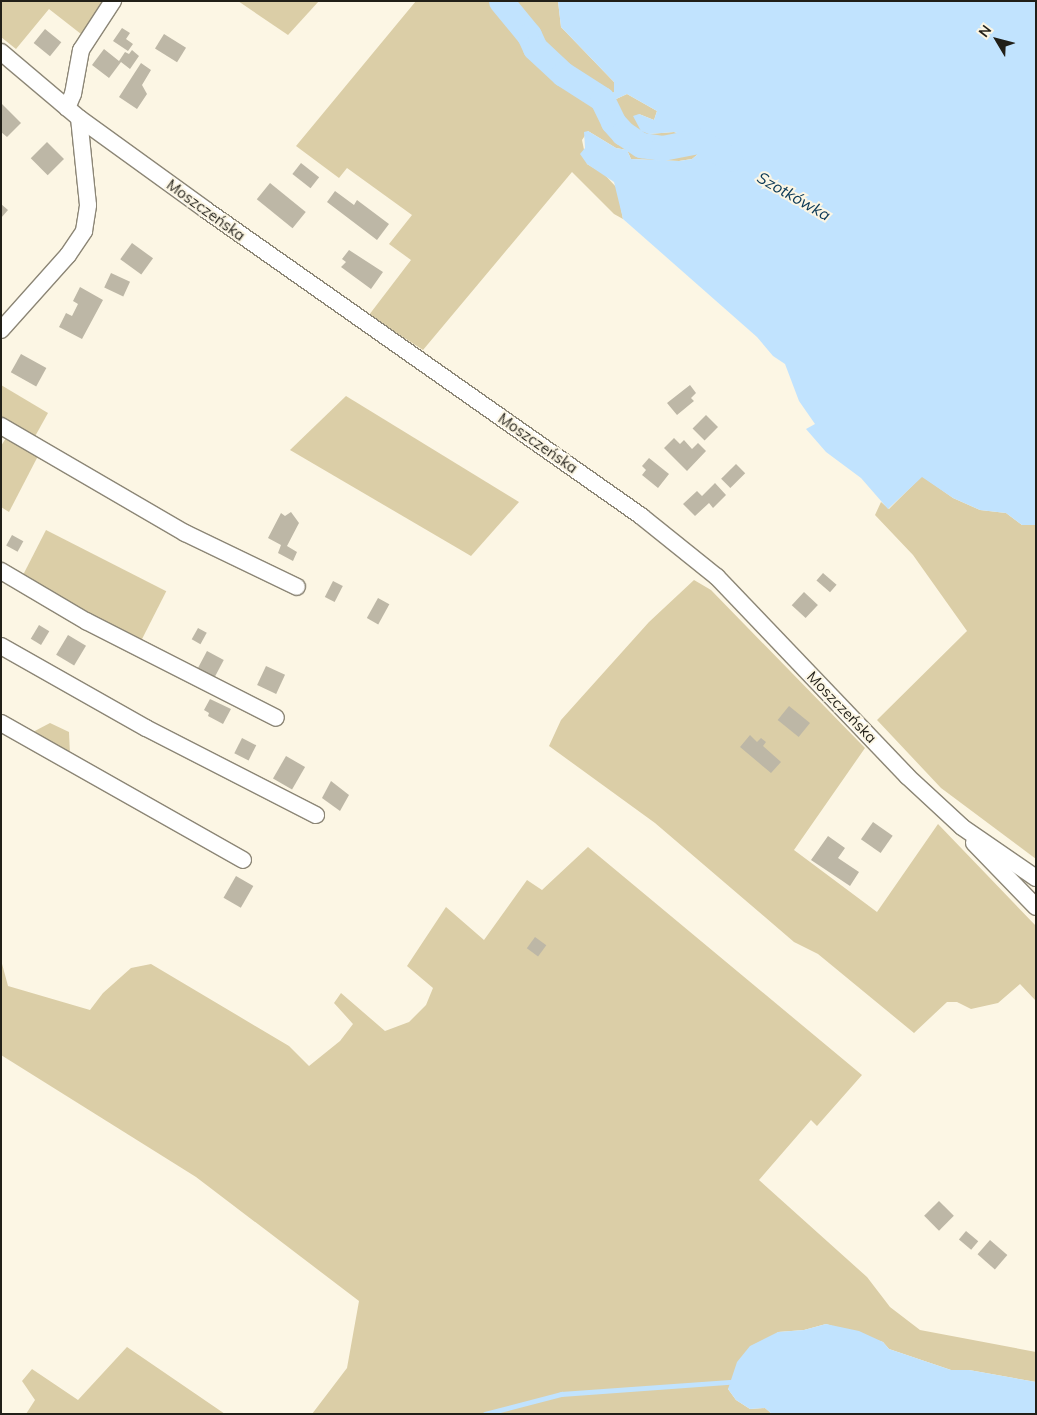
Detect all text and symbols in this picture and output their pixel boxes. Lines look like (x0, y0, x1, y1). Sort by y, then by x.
north arrow (972, 15, 1022, 65)
text: N (975, 21, 995, 41)
water label: Szotkówka (754, 167, 834, 225)
street label: Moszczeńska (163, 176, 249, 244)
street label: Moszczeńska (495, 409, 581, 477)
street label: Moszczeńska (803, 667, 881, 747)

